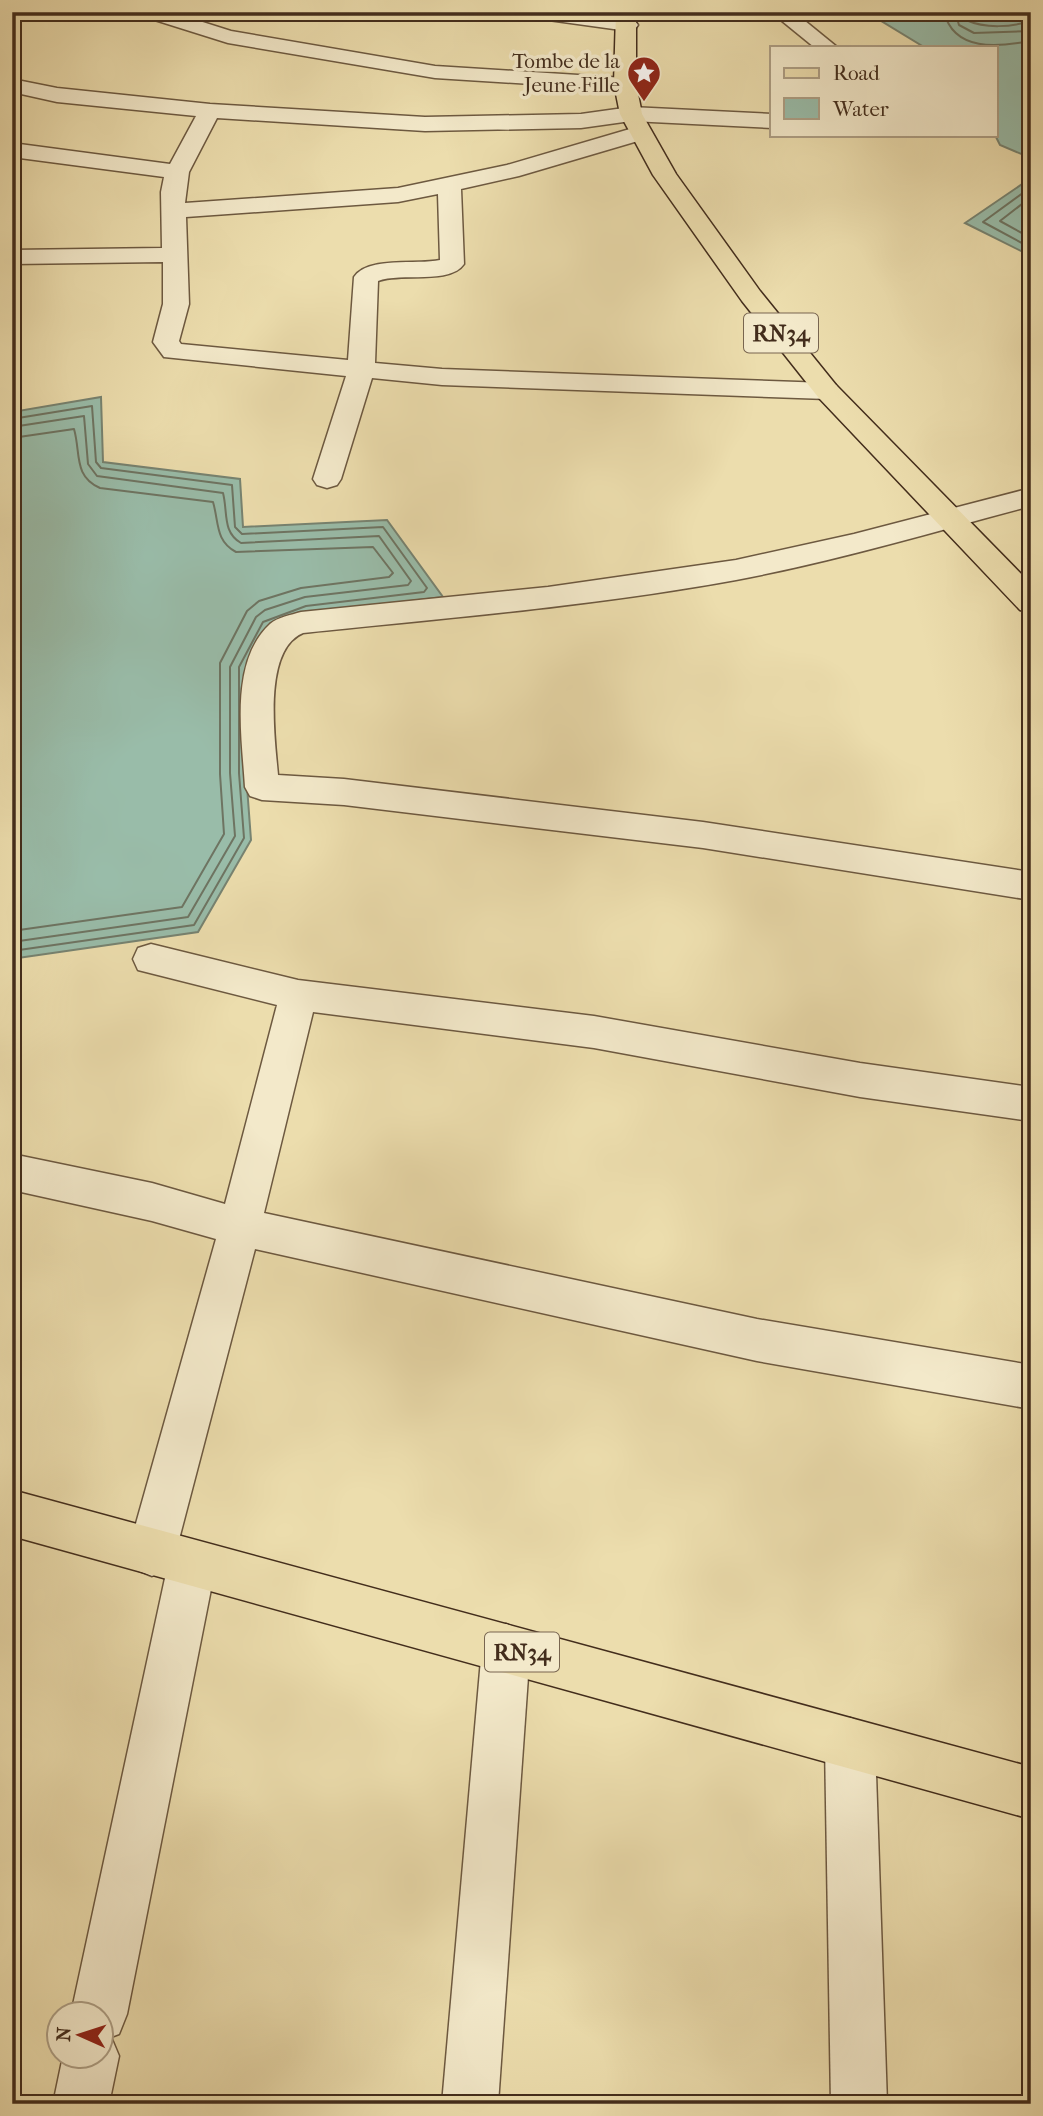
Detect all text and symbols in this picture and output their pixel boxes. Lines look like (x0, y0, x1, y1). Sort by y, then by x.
legend (770, 46, 998, 136)
place label: Tombe de la Jeune Fille (512, 49, 620, 97)
place icon: Tombe de la Jeune Fille (625, 54, 663, 103)
text: Road (833, 61, 880, 85)
text: Water (832, 97, 889, 121)
road number: RN34 (744, 314, 818, 352)
road number: RN34 (485, 1632, 559, 1672)
north arrow (46, 2000, 116, 2070)
text: N (53, 2026, 75, 2042)

